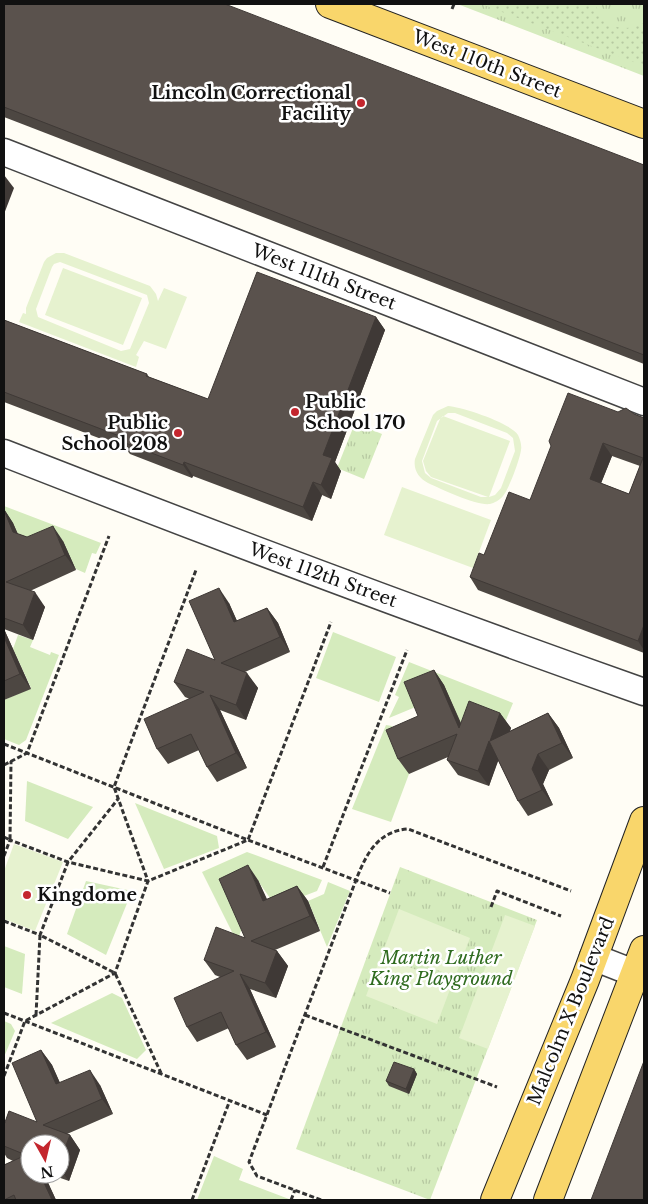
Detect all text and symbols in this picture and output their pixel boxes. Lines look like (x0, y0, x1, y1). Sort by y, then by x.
street label: West 110th Street (409, 25, 565, 103)
place label: Lincoln Correctional Facility (151, 82, 352, 125)
marker: Lincoln Correctional Facility (355, 97, 367, 109)
street label: West 111th Street (248, 239, 399, 315)
place label: Public School 170 (305, 391, 406, 434)
marker: Public School 170 (289, 406, 301, 418)
place label: Public School 208 (61, 412, 168, 455)
marker: Public School 208 (172, 427, 184, 439)
street label: West 112th Street (245, 538, 400, 612)
place label: Kingdome (37, 884, 137, 906)
marker: Kingdome (21, 889, 33, 901)
street label: Malcolm X Boulevard (523, 914, 619, 1108)
park label: Martin Luther King Playground (368, 947, 513, 990)
north arrow (20, 1134, 70, 1184)
text: N (39, 1162, 55, 1182)

